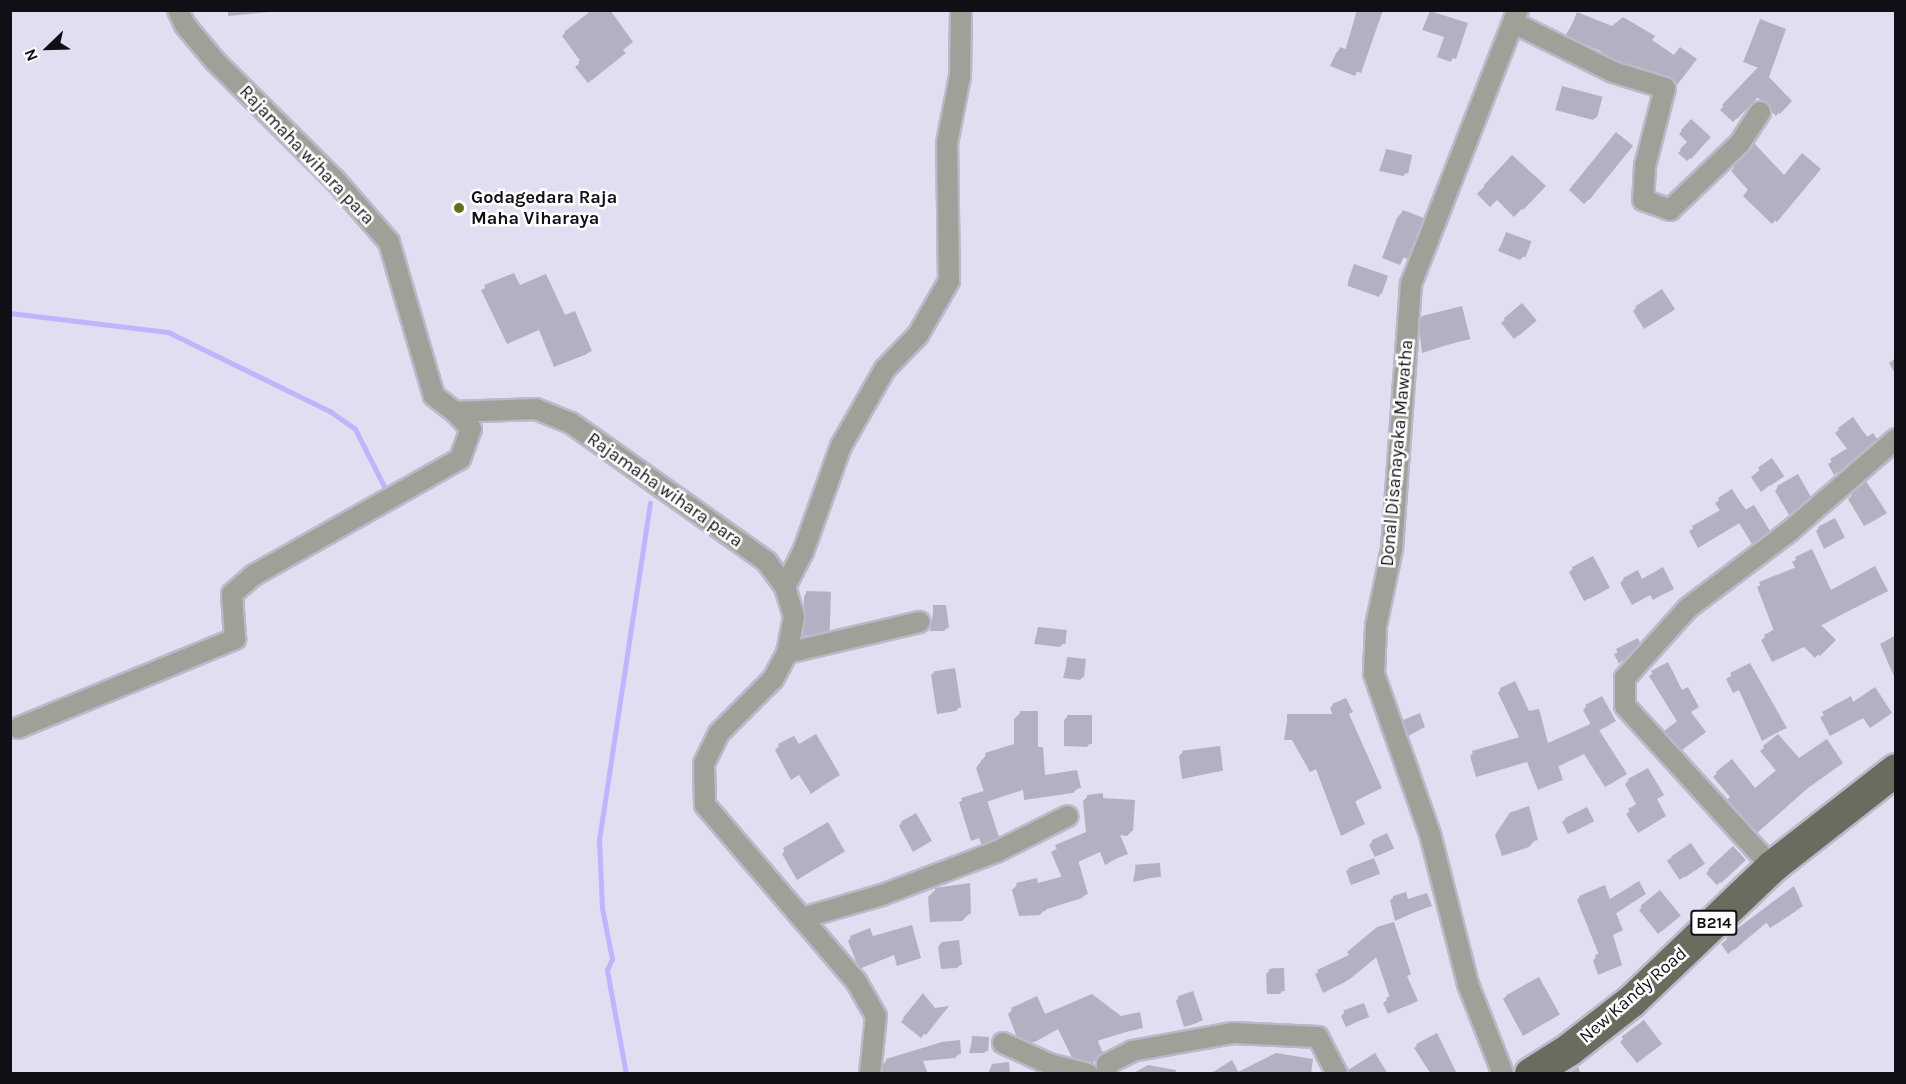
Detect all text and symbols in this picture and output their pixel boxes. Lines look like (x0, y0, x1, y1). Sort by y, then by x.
north arrow (18, 18, 78, 78)
text: N (20, 46, 42, 64)
street label: Rajamaha wihara para (235, 81, 379, 229)
place label: Godagedara Raja Maha Viharaya (471, 187, 617, 230)
marker: Godagedara Raja Maha Viharaya (452, 201, 466, 215)
street label: Donal Disanayaka Mawatha (1376, 339, 1418, 567)
street label: Rajamaha wihara para (583, 428, 747, 552)
road number: B214 (1690, 910, 1738, 936)
street label: New Kandy Road (1575, 942, 1691, 1048)

